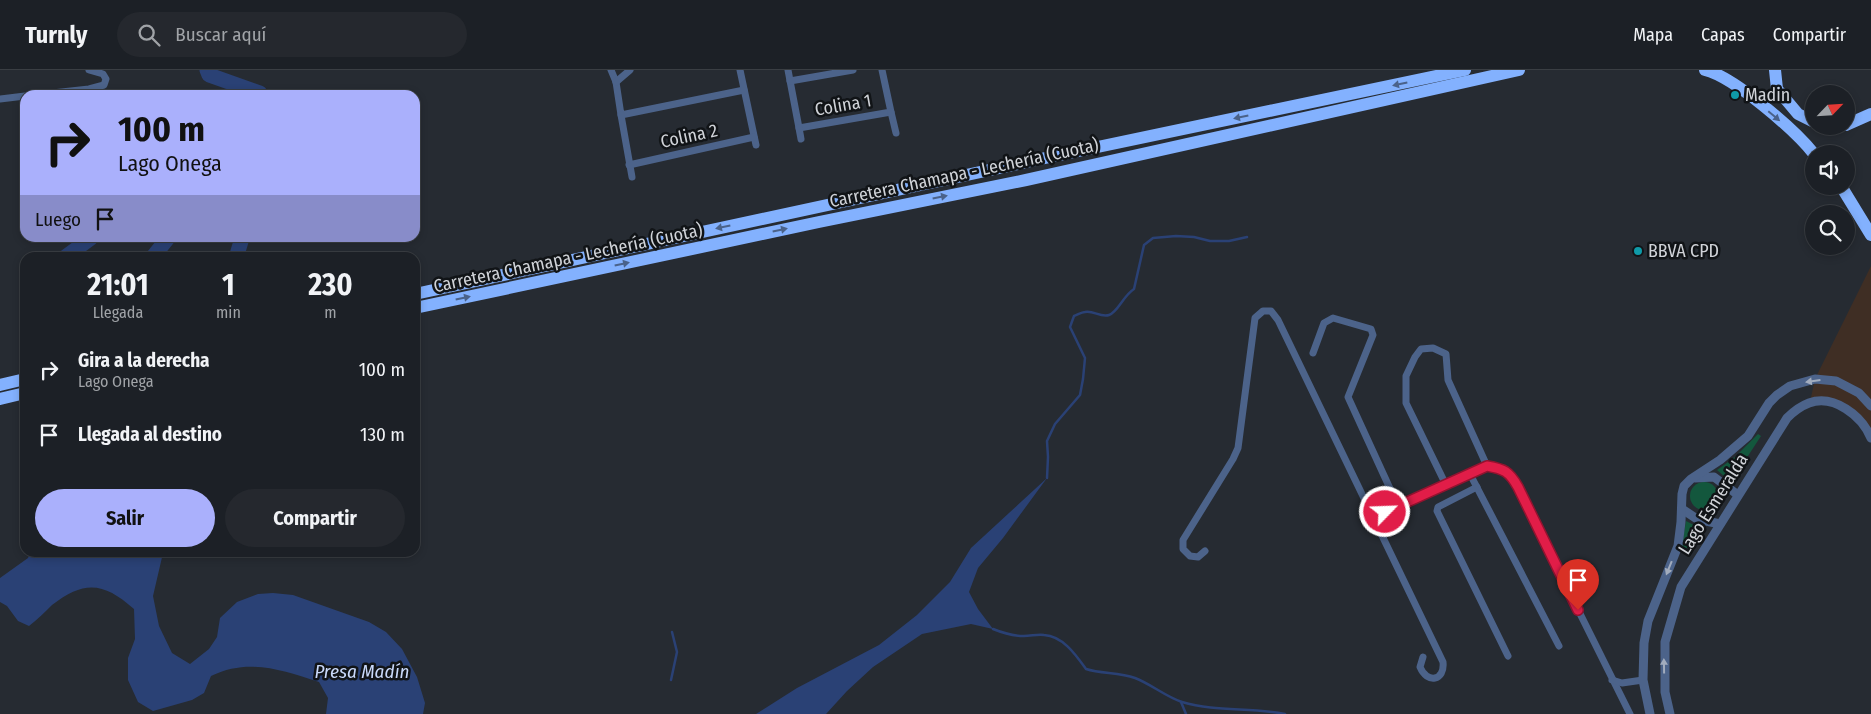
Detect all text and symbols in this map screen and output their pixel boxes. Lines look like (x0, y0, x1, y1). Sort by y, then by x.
search box (117, 12, 467, 57)
text: Turnly (25, 21, 87, 49)
icon: search (135, 21, 163, 49)
text: Buscar aquí (175, 23, 266, 46)
text: Mapa (1633, 24, 1673, 46)
text: Capas (1701, 24, 1745, 46)
text: Compartir (1773, 24, 1846, 46)
one-way arrow (1392, 80, 1408, 88)
place label: Madin (1745, 84, 1790, 106)
north arrow (1805, 85, 1855, 135)
map controls (1805, 85, 1855, 255)
street label: Colina 1 (813, 89, 873, 121)
marker: Madin (1729, 89, 1741, 101)
text: 100 m (118, 108, 205, 150)
icon: right (35, 110, 100, 175)
one-way arrow (1767, 110, 1780, 121)
one-way arrow (1233, 113, 1249, 121)
street label: Colina 2 (658, 119, 720, 153)
street label: Carretera Chamapa - Lechería (Cuota) (827, 134, 1101, 212)
button: sound (1805, 145, 1855, 195)
text: Lago Onega (118, 150, 222, 177)
one-way arrow (932, 193, 947, 201)
icon: arrive (91, 205, 119, 233)
button: search (1805, 205, 1855, 255)
text: Luego (35, 208, 81, 231)
street label: Carretera Chamapa - Lechería (Cuota) (431, 219, 705, 297)
one-way arrow (714, 224, 730, 232)
one-way arrow (773, 226, 788, 234)
place label: BBVA CPD (1648, 240, 1719, 262)
marker: BBVA CPD (1632, 245, 1644, 257)
one-way arrow (614, 260, 629, 268)
text: 21:01 (87, 267, 149, 303)
text: 1 (222, 267, 235, 303)
text: 230 (308, 267, 353, 303)
one-way arrow (455, 294, 470, 302)
text: Llegada (93, 303, 143, 322)
text: min (216, 303, 241, 322)
text: m (324, 303, 337, 322)
text: Gira a la derecha (78, 349, 210, 372)
icon: right (35, 356, 63, 384)
text: 100 m (359, 358, 405, 381)
text: Lago Onega (78, 372, 154, 391)
one-way arrow (1804, 377, 1820, 385)
icon: arrive (35, 421, 63, 449)
text: Llegada al destino (78, 423, 222, 446)
text: 130 m (360, 423, 405, 446)
street label: Lago Esmeralda (1673, 449, 1753, 558)
position arrow (1358, 485, 1410, 537)
button: Salir (35, 489, 215, 547)
button: Compartir (225, 489, 405, 547)
pin (1557, 559, 1599, 610)
one-way arrow (1665, 561, 1673, 575)
icon: arrive (1564, 566, 1592, 594)
one-way arrow (1660, 658, 1668, 674)
water label: Presa Madín (314, 660, 410, 683)

